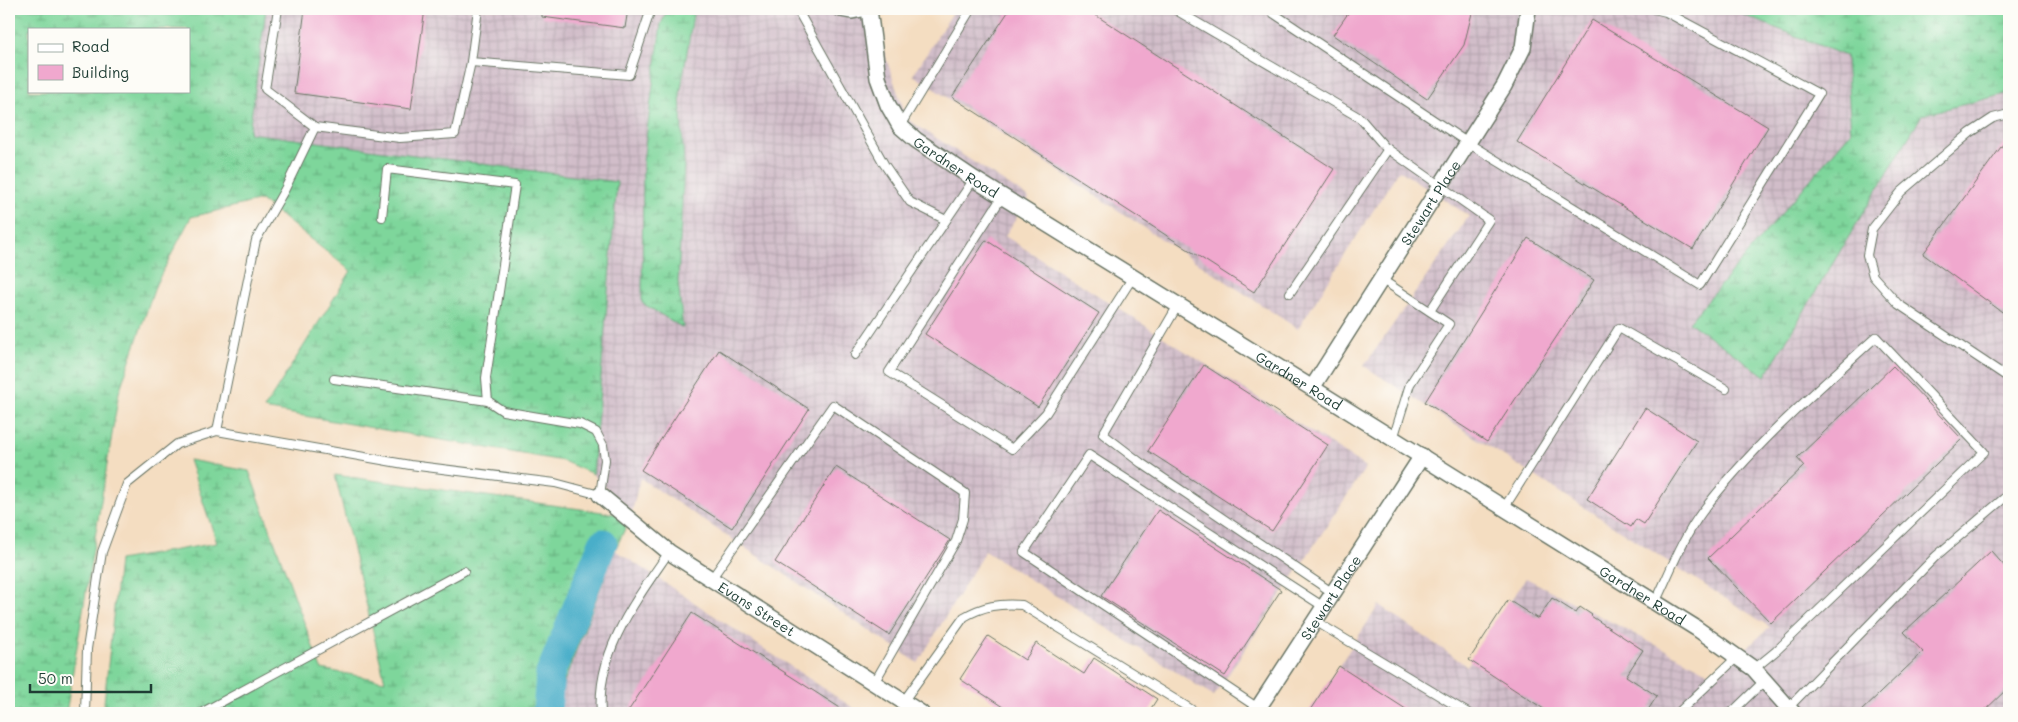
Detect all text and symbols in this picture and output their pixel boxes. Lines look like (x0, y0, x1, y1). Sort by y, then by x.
legend (28, 28, 190, 92)
text: Road (72, 36, 109, 56)
text: Building (72, 62, 129, 82)
street label: Gardner Road (910, 132, 1002, 201)
street label: Stewart Place (1396, 156, 1464, 249)
street label: Gardner Road (1253, 346, 1346, 414)
street label: Stewart Place (1296, 551, 1365, 643)
street label: Gardner Road (1596, 561, 1689, 629)
street label: Evans Street (715, 577, 799, 640)
scale bar (30, 662, 151, 694)
text: 50 m (38, 668, 73, 688)

